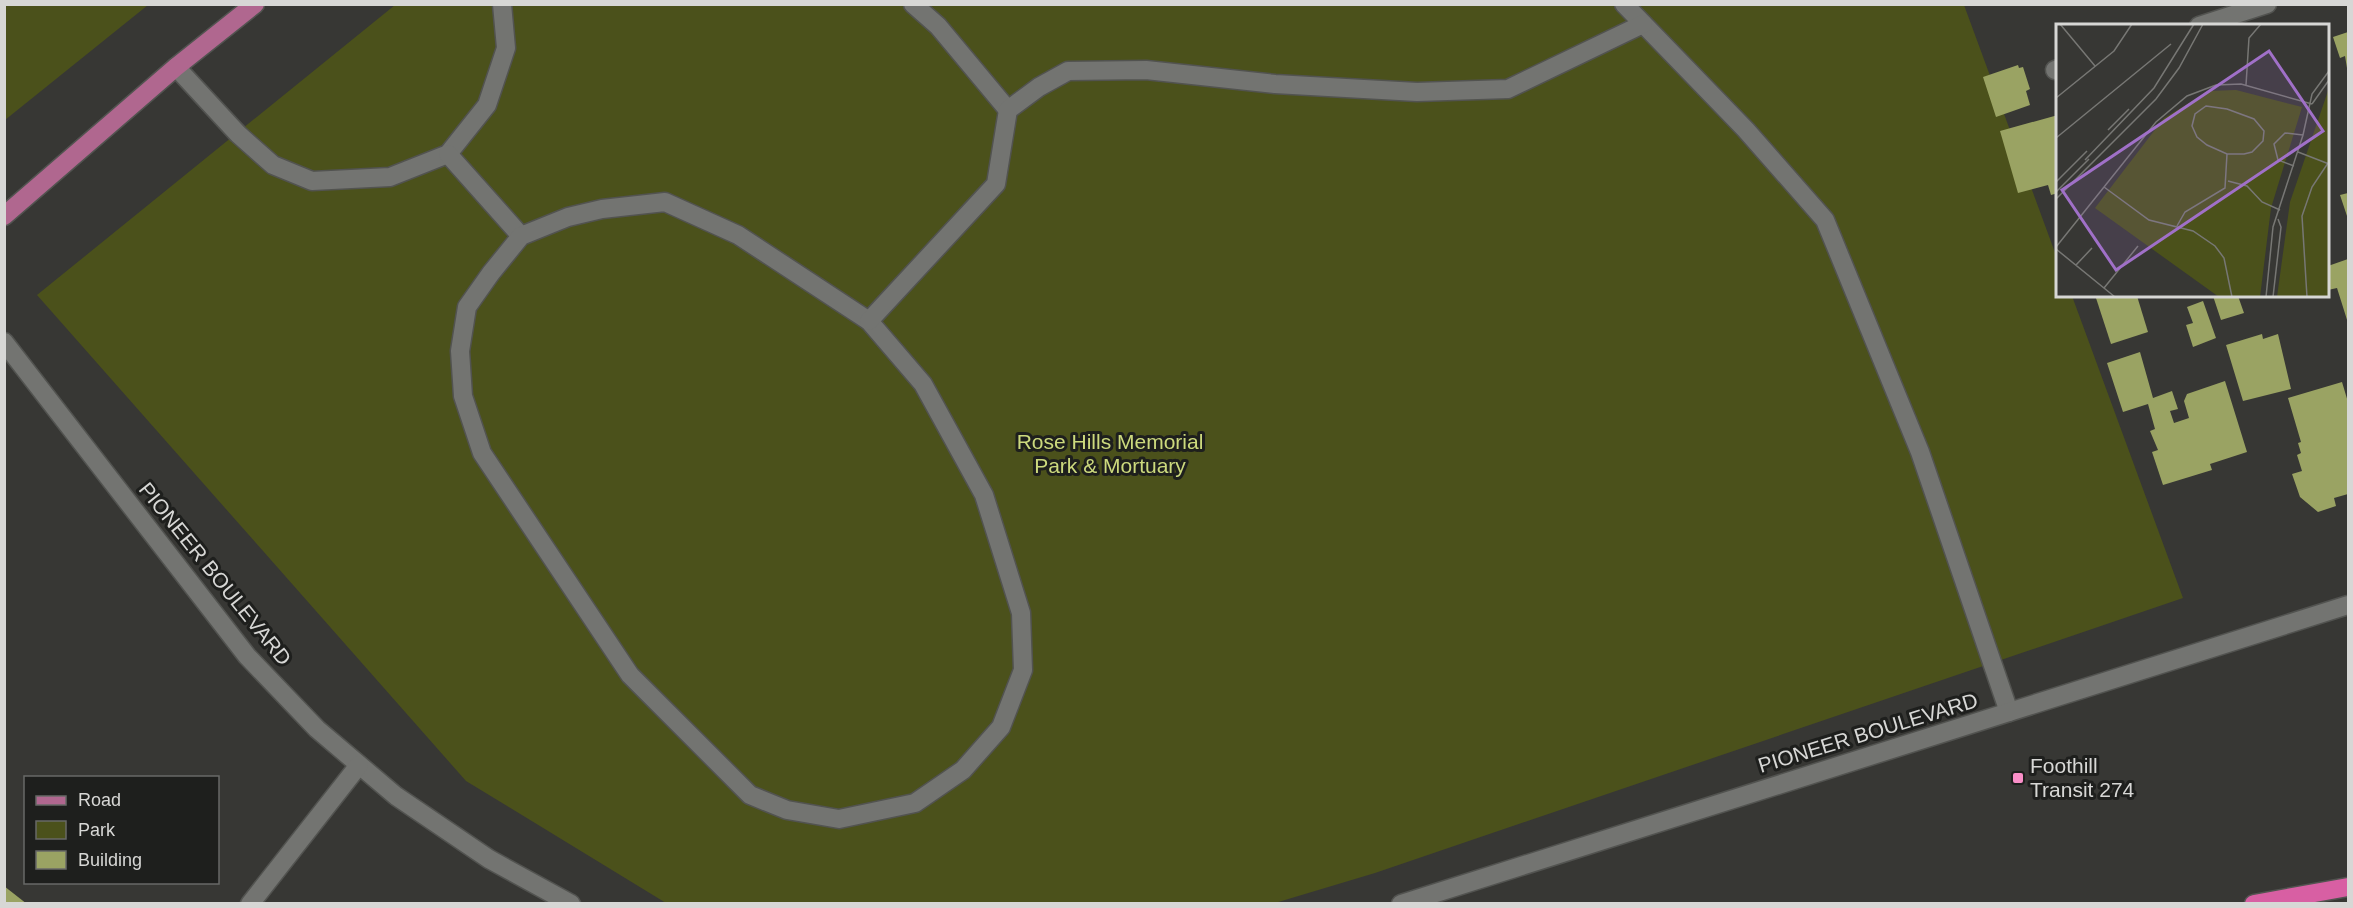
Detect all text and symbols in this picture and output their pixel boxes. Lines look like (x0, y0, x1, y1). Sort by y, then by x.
inset map (2056, 24, 2329, 297)
park label: Rose Hills Memorial Park & Mortuary (1017, 430, 1203, 477)
street label: PIONEER BOULEVARD (135, 478, 296, 670)
street label: PIONEER BOULEVARD (1755, 688, 1980, 777)
place label: Foothill Transit 274 (2030, 754, 2135, 801)
marker: Foothill Transit 274 (2011, 771, 2025, 785)
legend (24, 776, 219, 884)
text: Road (78, 790, 121, 810)
text: Park (78, 820, 116, 840)
text: Building (78, 850, 142, 870)

